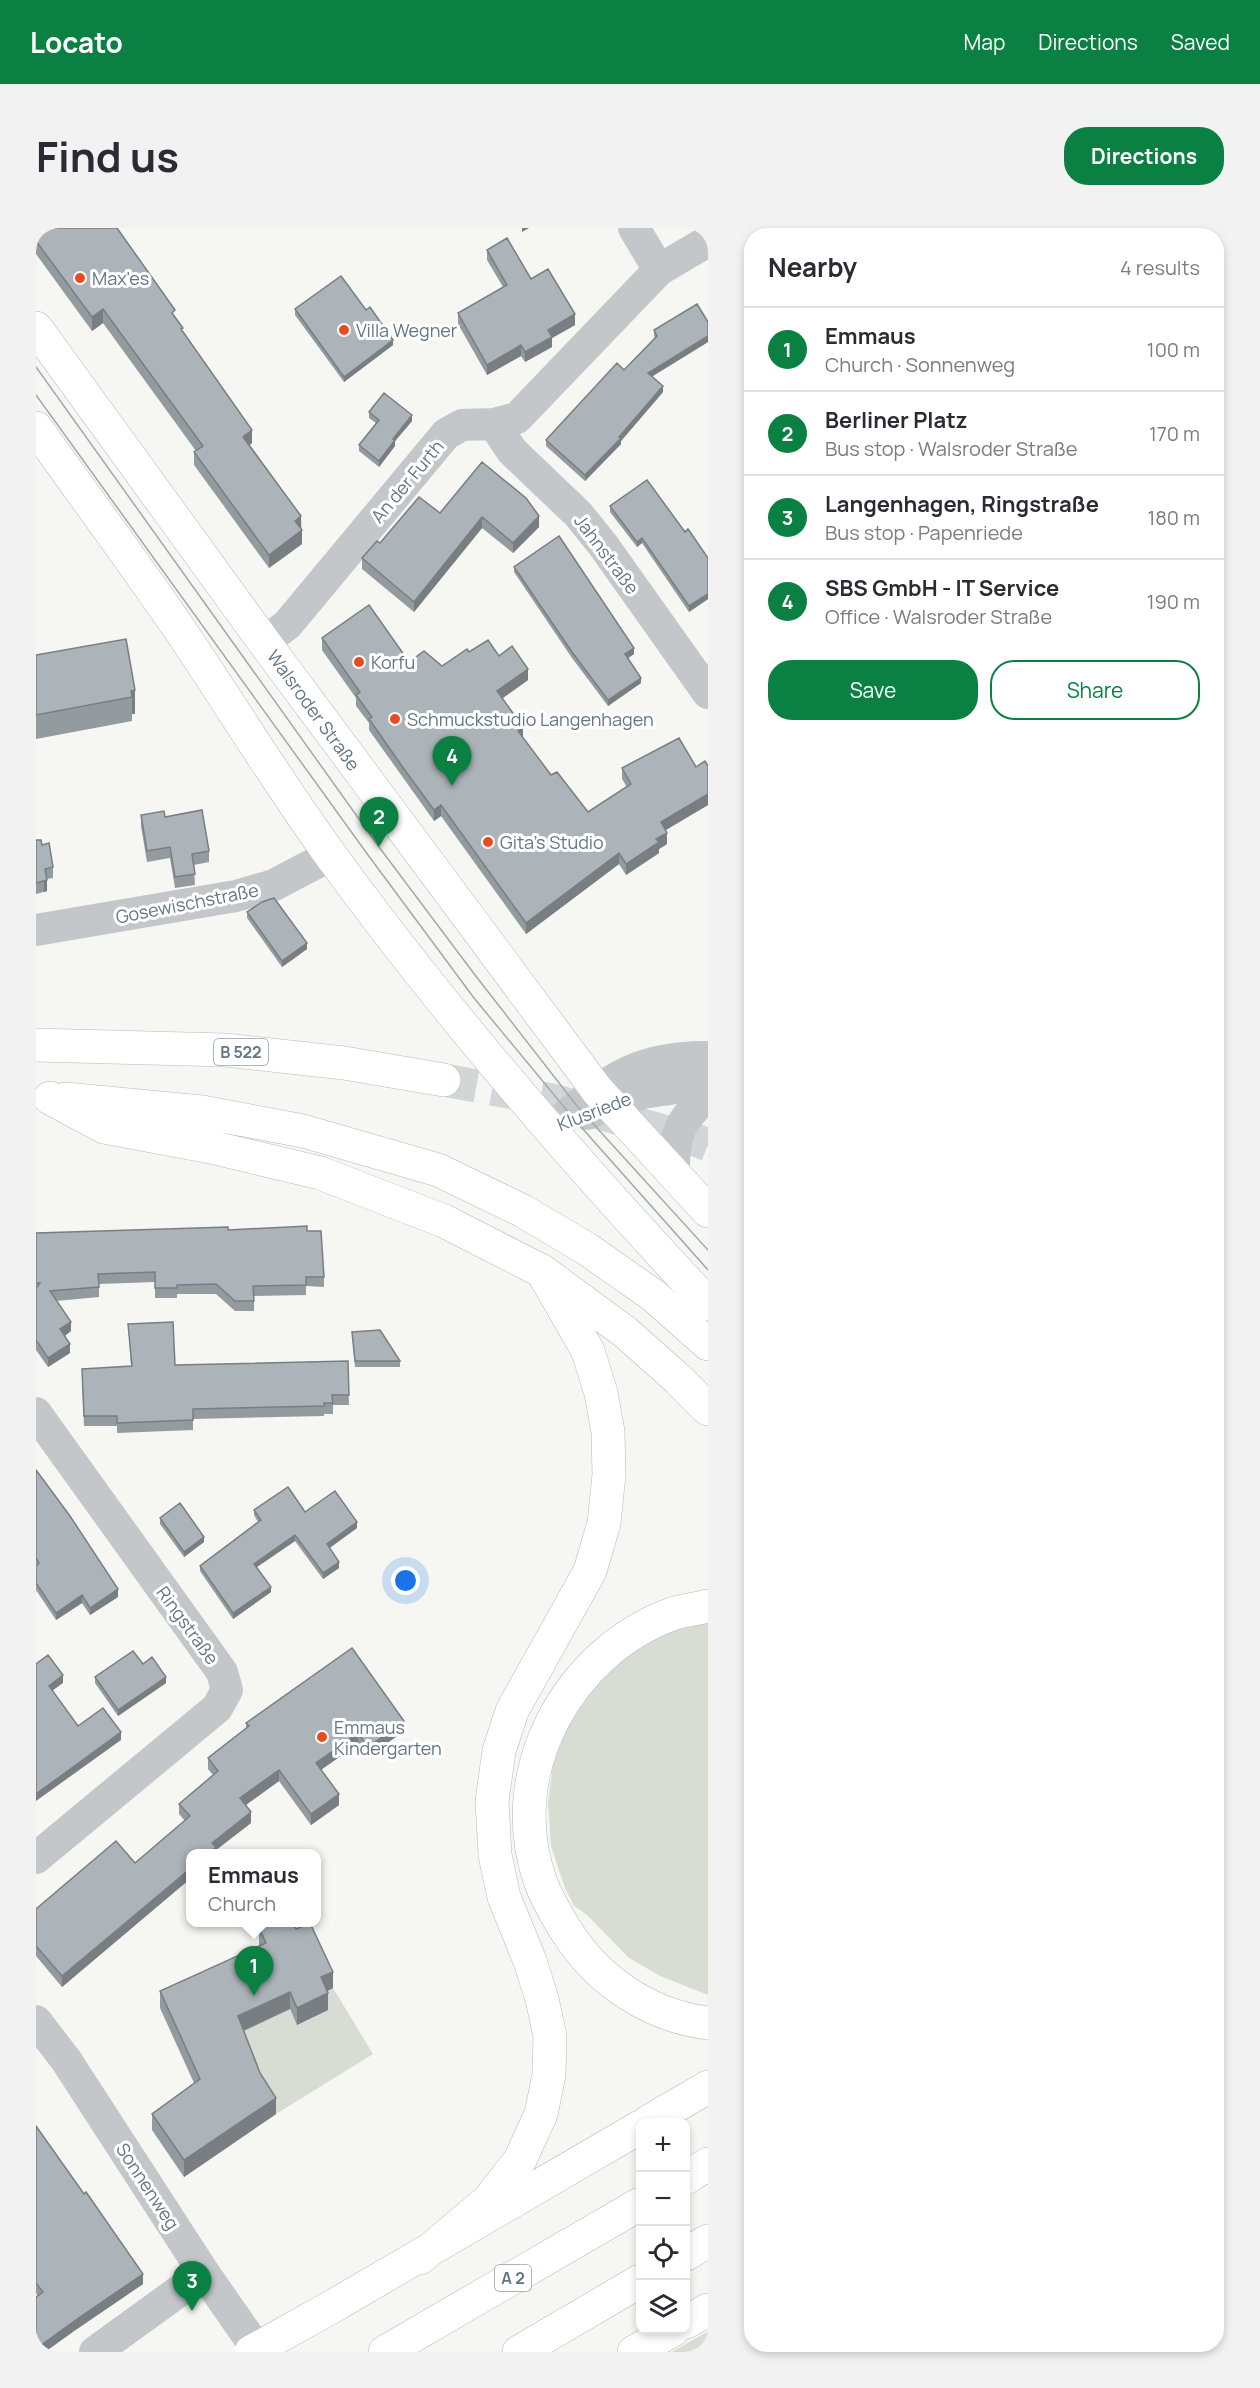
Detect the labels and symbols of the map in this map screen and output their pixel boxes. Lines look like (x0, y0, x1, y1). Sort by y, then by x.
place label: Max'es (92, 266, 149, 290)
marker: Max'es (73, 271, 87, 285)
place label: Villa Wegner (356, 318, 458, 342)
marker: Villa Wegner (337, 323, 351, 337)
street label: An der Furth (365, 435, 449, 527)
street label: Jahnstraße (569, 509, 645, 599)
street label: Walsroder Straße (262, 645, 366, 775)
place label: Korfu (371, 650, 415, 674)
marker: Korfu (352, 655, 366, 669)
place label: Schmuckstudio Langenhagen (407, 707, 654, 731)
marker: Schmuckstudio Langenhagen (388, 712, 402, 726)
pin: 4 (432, 736, 472, 786)
pin: 2 (360, 798, 398, 847)
place label: Gita's Studio (500, 830, 604, 854)
marker: Gita's Studio (481, 835, 495, 849)
street label: Gosewischstraße (114, 877, 260, 929)
road number: B 522 (214, 1039, 268, 1065)
street label: Klusriede (554, 1086, 634, 1136)
your location (391, 1566, 420, 1595)
street label: Ringstraße (152, 1581, 224, 1669)
place label: Emmaus Kindergarten (334, 1715, 442, 1760)
marker: Emmaus Kindergarten (315, 1730, 329, 1744)
pin: 1 (234, 1946, 274, 1996)
street label: Sonnenweg (111, 2138, 185, 2234)
pin: 3 (172, 2262, 212, 2311)
road number: A 2 (495, 2265, 531, 2291)

